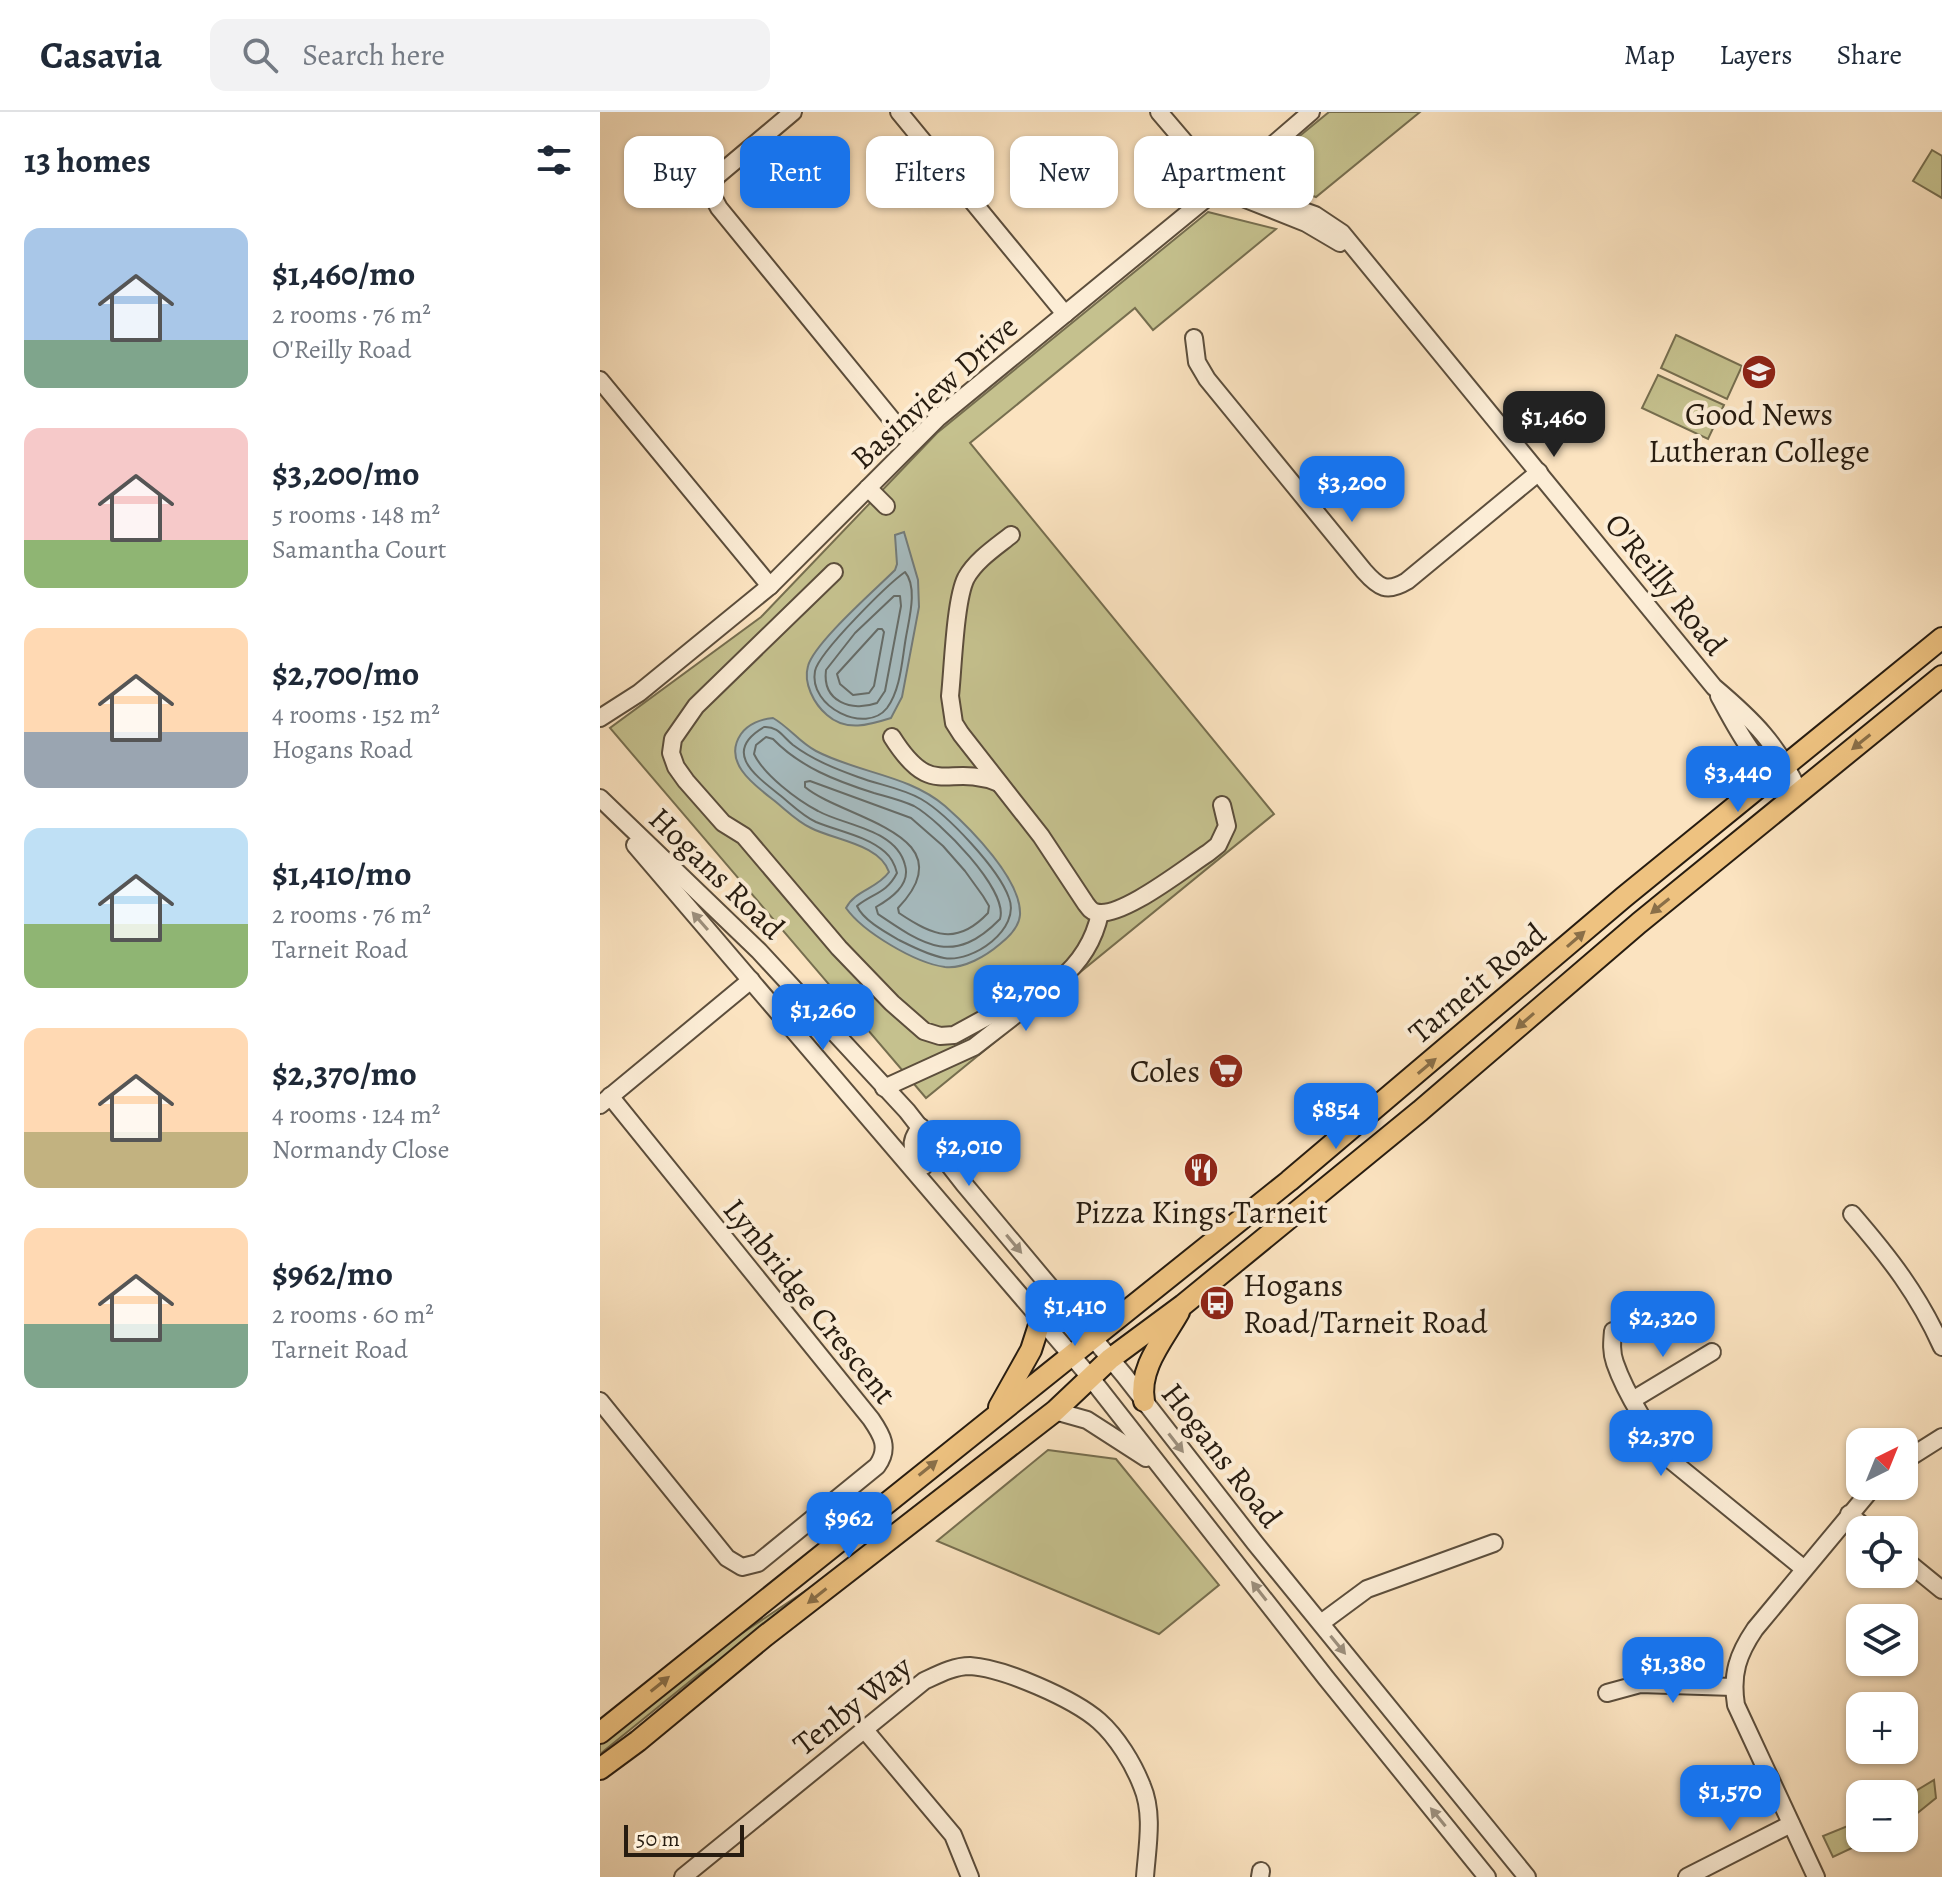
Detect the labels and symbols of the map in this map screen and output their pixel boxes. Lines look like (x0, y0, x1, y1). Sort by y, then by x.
street label: Basinview Drive (841, 305, 1027, 479)
school or university icon: Good News Lutheran College (1740, 353, 1778, 391)
pin: $1,460 (1489, 391, 1619, 459)
place label: Good News Lutheran College (1648, 392, 1870, 473)
pin: $3,200 (1287, 456, 1417, 524)
street label: O'Reilly Road (1595, 503, 1738, 665)
one-way arrow (1851, 733, 1871, 750)
pin: $3,440 (1673, 746, 1803, 814)
street label: Hogans Road (639, 797, 795, 950)
one-way arrow (1650, 897, 1670, 914)
one-way arrow (692, 911, 709, 931)
street label: Tarneit Road (1399, 912, 1556, 1054)
one-way arrow (1566, 930, 1585, 948)
pin: $2,700 (961, 965, 1091, 1033)
pin: $1,260 (758, 984, 888, 1052)
one-way arrow (1516, 1012, 1536, 1029)
place label: Coles (1130, 1049, 1200, 1093)
supermarket icon: Coles (1207, 1052, 1245, 1090)
one-way arrow (1417, 1058, 1437, 1075)
pin: $854 (1289, 1083, 1383, 1151)
pin: $2,010 (904, 1120, 1034, 1188)
restaurant icon: Pizza Kings Tarneit (1182, 1151, 1220, 1189)
street label: Lynbridge Crescent (713, 1189, 907, 1413)
place label: Pizza Kings Tarneit (1074, 1190, 1328, 1234)
one-way arrow (1005, 1233, 1022, 1253)
place label: Hogans Road/Tarneit Road (1243, 1263, 1488, 1344)
pin: $1,410 (1010, 1280, 1140, 1348)
bus stop icon: Hogans Road/Tarneit Road (1198, 1284, 1236, 1322)
pin: $2,320 (1598, 1291, 1728, 1359)
street label: Hogans Road (1151, 1373, 1293, 1537)
pin: $2,370 (1596, 1410, 1726, 1478)
north arrow (1846, 1428, 1918, 1500)
one-way arrow (1167, 1432, 1184, 1453)
one-way arrow (918, 1460, 938, 1476)
pin: $962 (802, 1492, 896, 1560)
one-way arrow (1251, 1581, 1268, 1601)
one-way arrow (807, 1588, 827, 1604)
one-way arrow (1329, 1635, 1346, 1655)
pin: $1,380 (1608, 1637, 1738, 1705)
street label: Tenby Way (783, 1644, 921, 1765)
one-way arrow (650, 1676, 670, 1693)
pin: $1,570 (1665, 1765, 1795, 1833)
one-way arrow (1429, 1806, 1446, 1827)
scale bar (624, 1821, 744, 1857)

